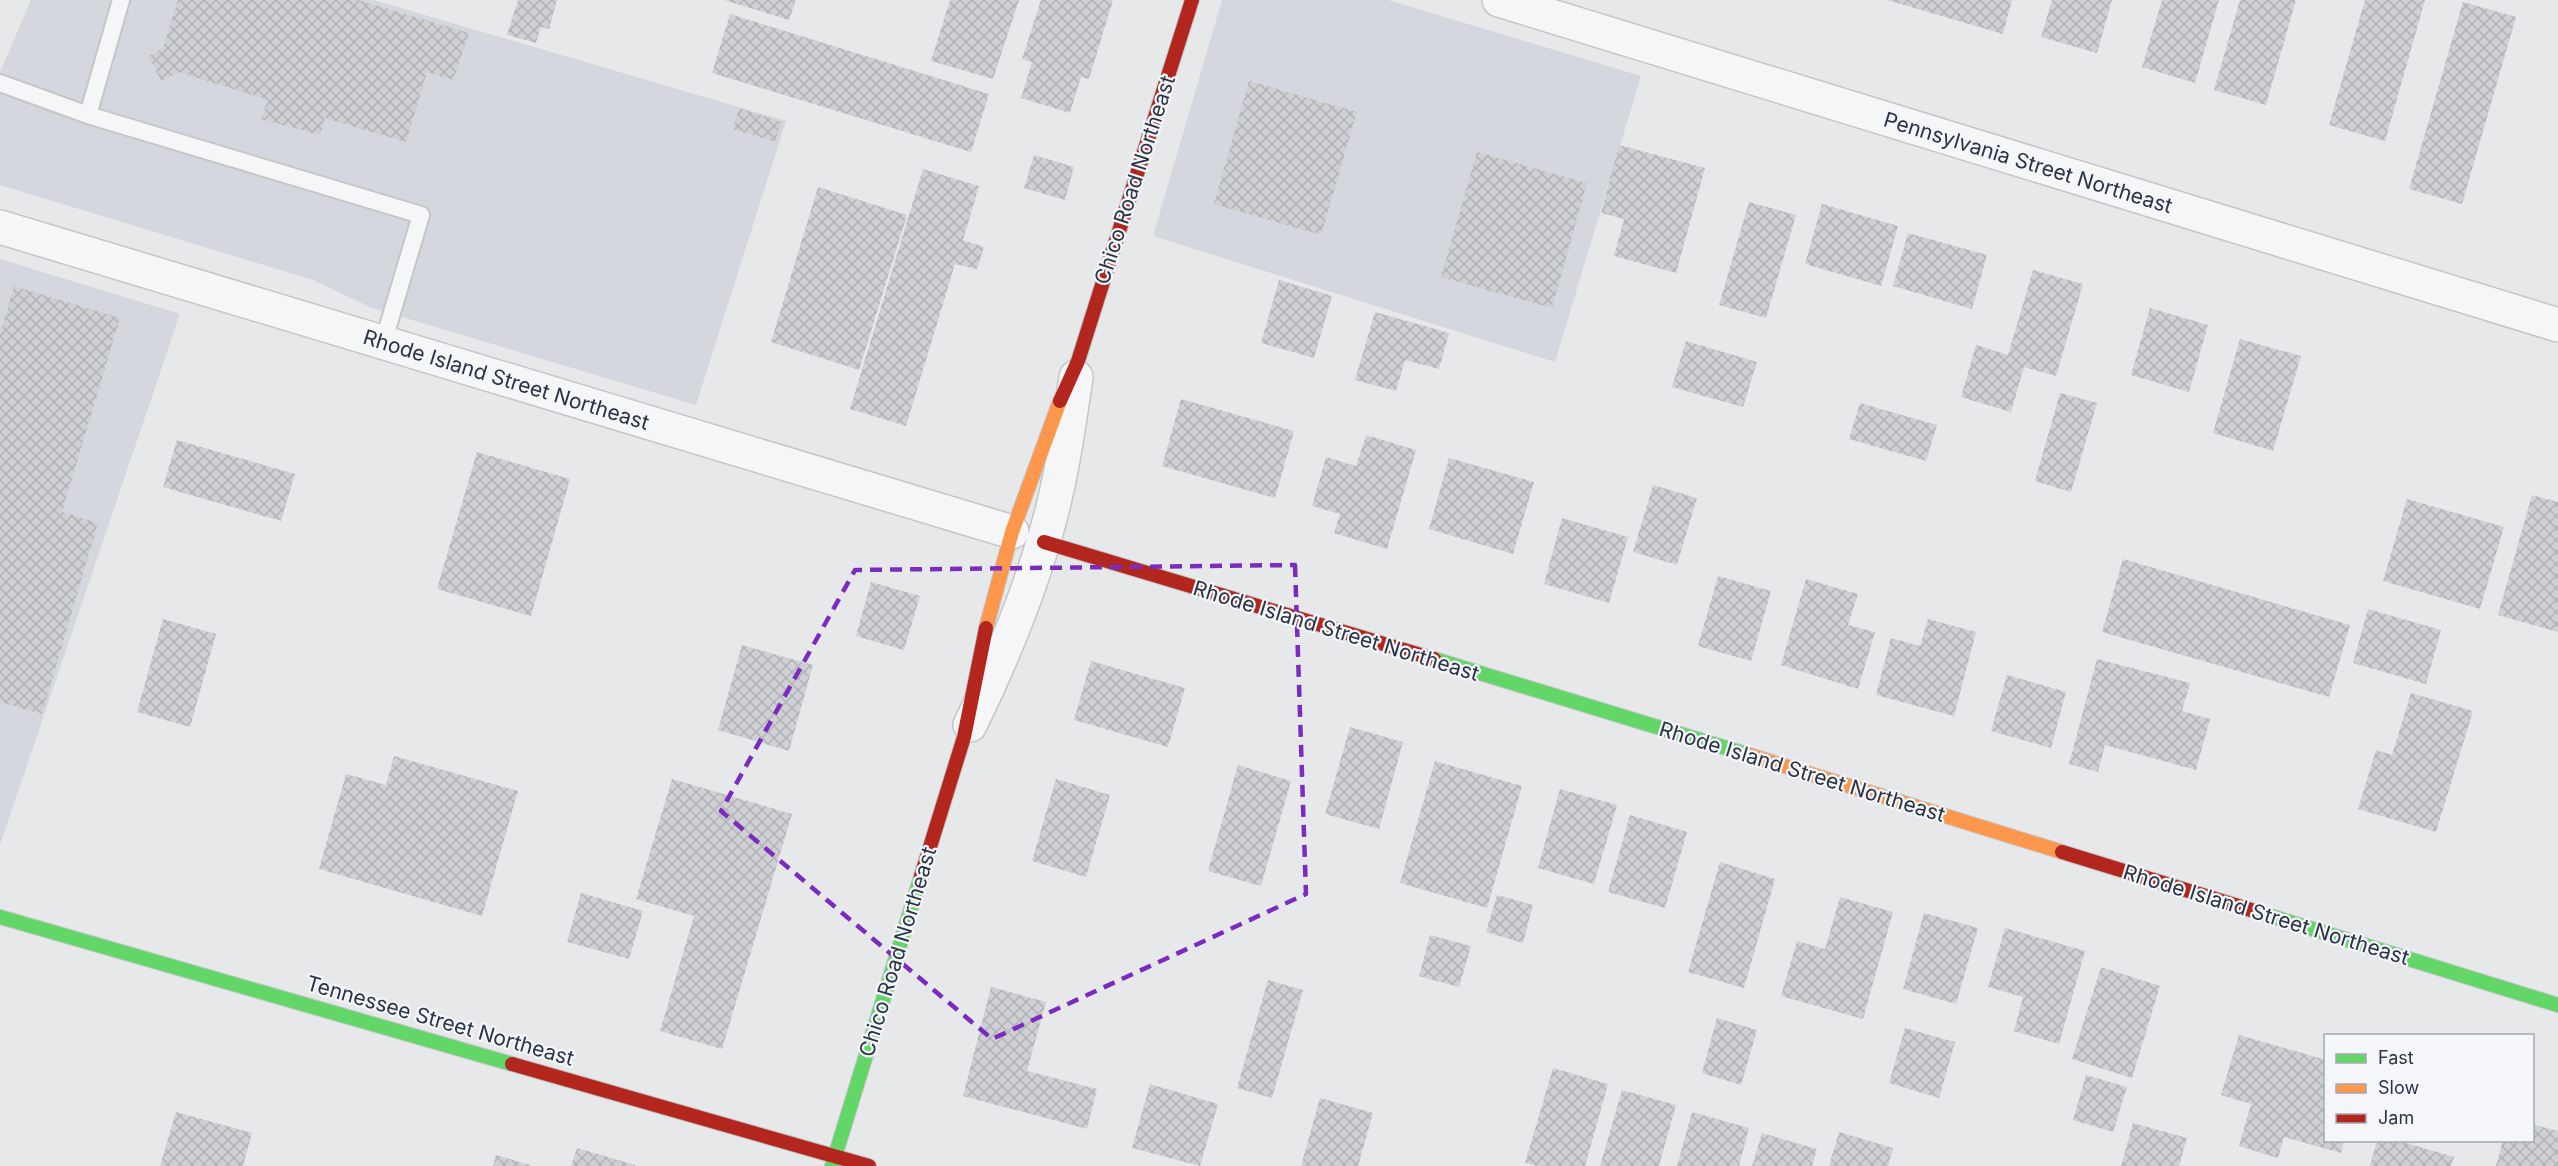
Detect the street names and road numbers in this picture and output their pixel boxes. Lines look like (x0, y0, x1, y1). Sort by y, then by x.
street label: Chico Road Northeast (1089, 72, 1180, 287)
street label: Pennsylvania Street Northeast (1881, 107, 2176, 218)
street label: Rhode Island Street Northeast (360, 324, 652, 435)
street label: Rhode Island Street Northeast (1190, 575, 1482, 686)
street label: Rhode Island Street Northeast (1656, 716, 1948, 827)
street label: Chico Road Northeast (854, 844, 941, 1060)
street label: Rhode Island Street Northeast (2120, 859, 2412, 970)
street label: Tennessee Street Northeast (304, 970, 577, 1071)

